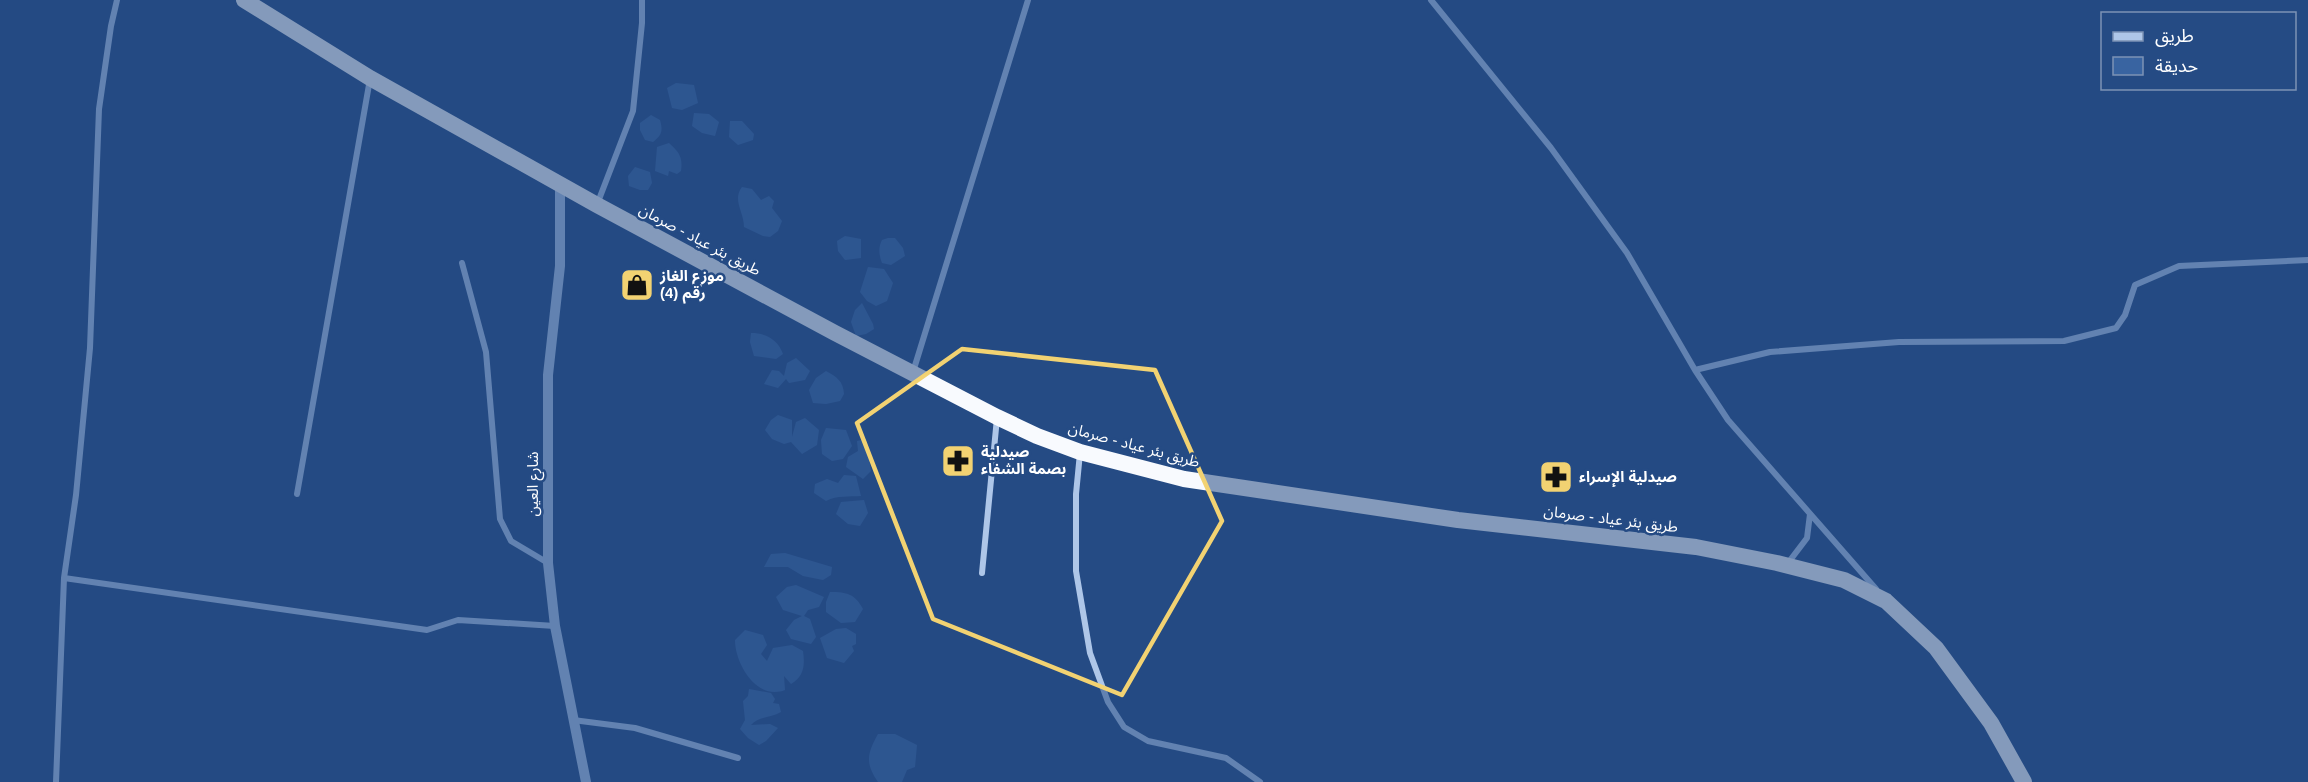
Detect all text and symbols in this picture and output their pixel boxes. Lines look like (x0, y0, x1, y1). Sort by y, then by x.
legend (2101, 12, 2296, 90)
text: طريق (2155, 26, 2194, 47)
text: حديقة (2155, 56, 2198, 76)
street label: طريق بئر عياد - صرمان (636, 200, 764, 281)
shop icon: موزع الغاز رقم (4) (619, 267, 655, 303)
place label: موزع الغاز رقم (4) (659, 267, 724, 304)
street label: طريق بئر عياد - صرمان (1066, 419, 1202, 472)
pharmacy icon: صيدلية بصمة الشفاء (940, 443, 976, 479)
place label: صيدلية بصمة الشفاء (981, 443, 1066, 477)
street label: شارع العين (524, 451, 545, 517)
pharmacy icon: صيدلية الإسراء (1538, 459, 1574, 495)
place label: صيدلية الإسراء (1579, 468, 1677, 487)
street label: طريق بئر عياد - صرمان (1543, 502, 1679, 537)

